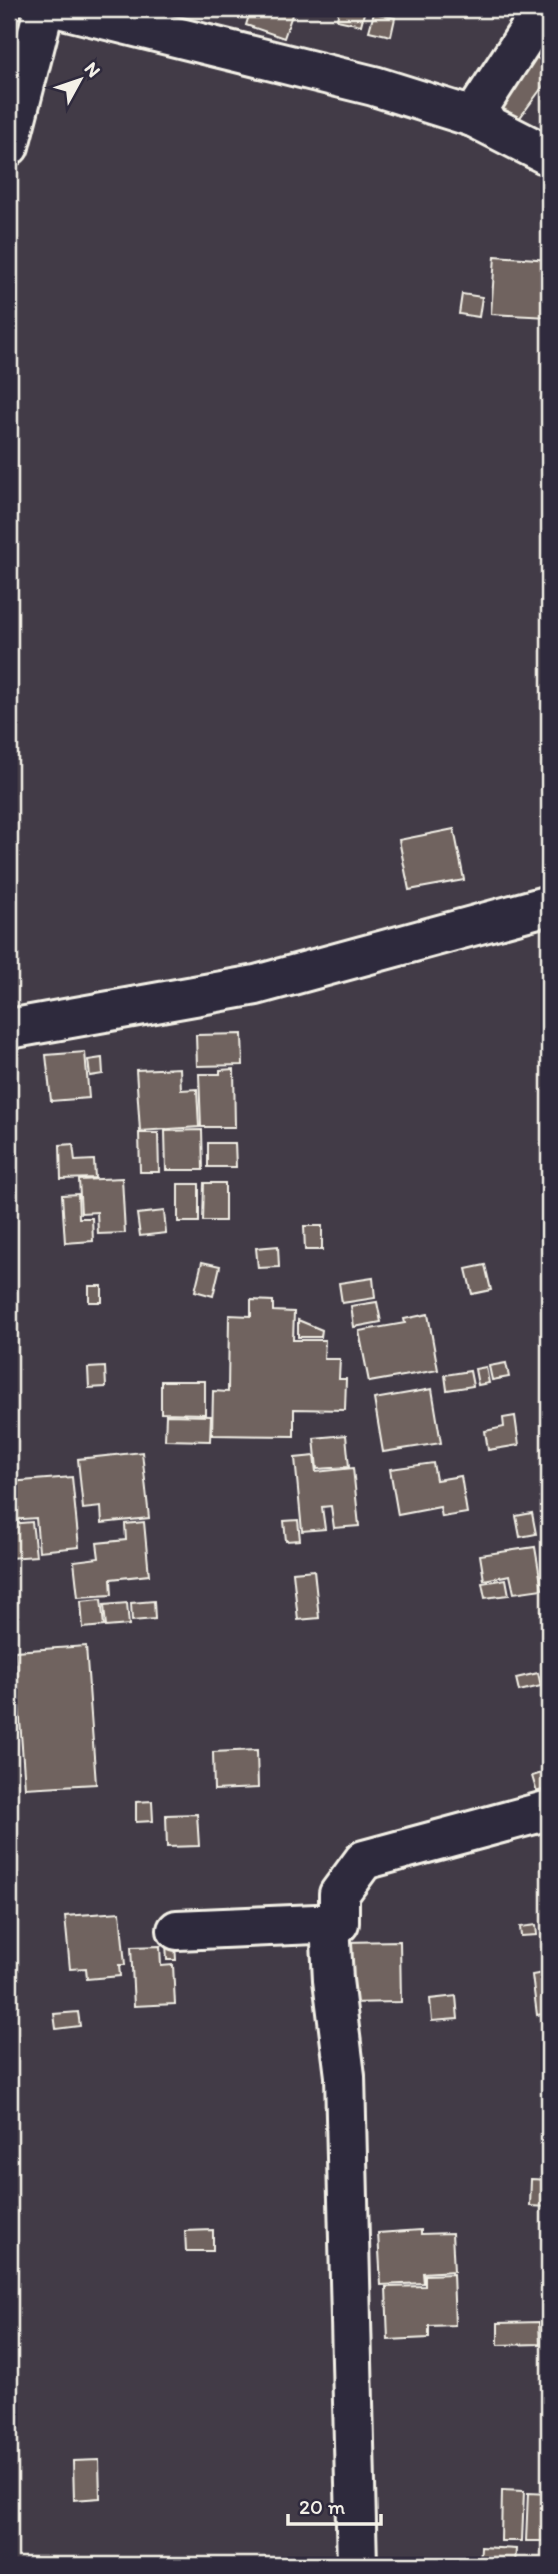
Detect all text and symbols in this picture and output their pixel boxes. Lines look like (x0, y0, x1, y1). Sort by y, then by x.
north arrow (46, 46, 116, 116)
text: N (80, 57, 106, 82)
scale bar (288, 2483, 381, 2527)
text: 20 m (299, 2494, 346, 2519)

